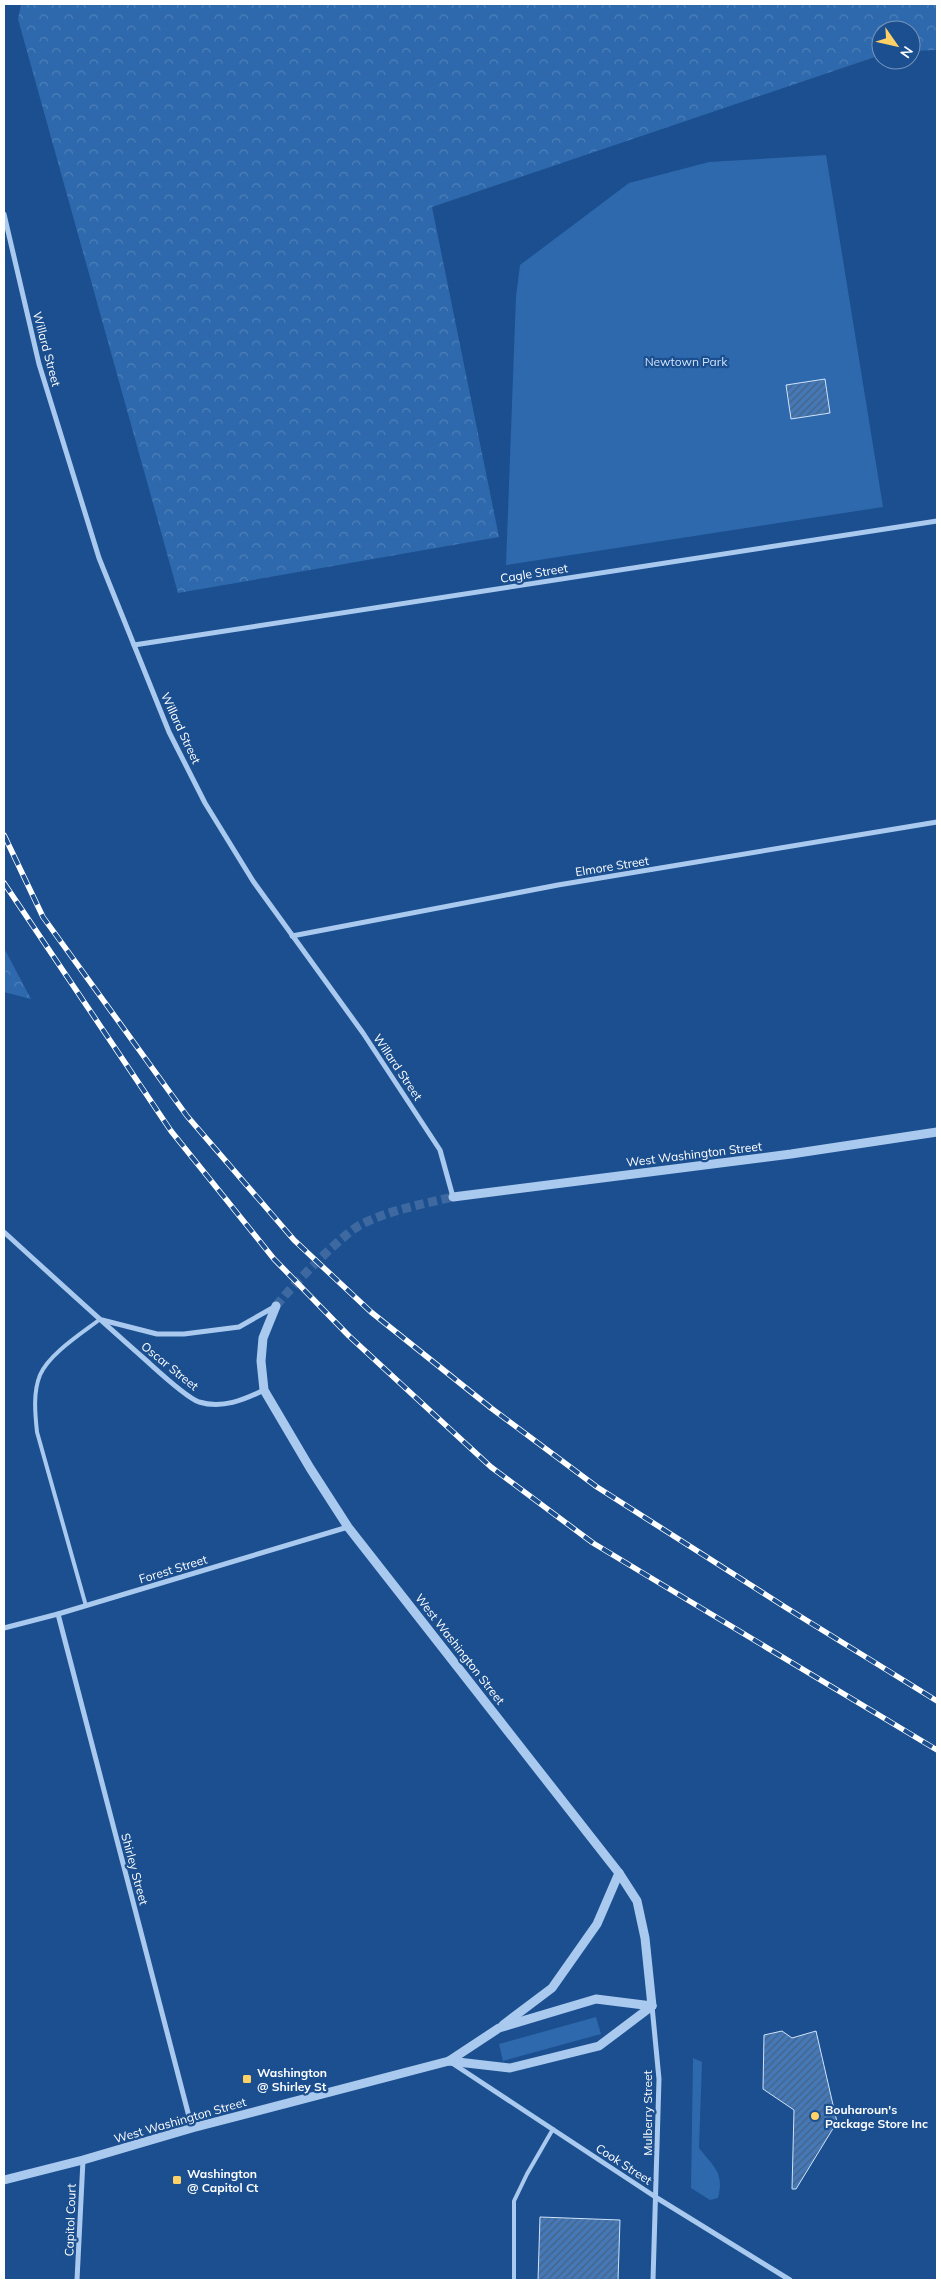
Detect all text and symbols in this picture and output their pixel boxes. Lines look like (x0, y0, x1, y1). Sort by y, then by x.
north arrow (871, 20, 921, 70)
text: N (896, 43, 917, 62)
street label: Willard Street (30, 310, 64, 388)
park label: Newtown Park (645, 354, 728, 369)
street label: Cagle Street (499, 560, 569, 586)
street label: Willard Street (158, 690, 204, 766)
street label: Elmore Street (574, 853, 650, 879)
street label: Willard Street (370, 1031, 426, 1103)
street label: West Washington Street (625, 1138, 763, 1170)
street label: Oscar Street (138, 1338, 202, 1394)
street label: Forest Street (137, 1552, 209, 1586)
street label: West Washington Street (412, 1591, 508, 1707)
street label: Shirley Street (118, 1831, 152, 1907)
place label: Washington @ Shirley St (257, 2065, 327, 2094)
street label: Mulberry Street (640, 2070, 655, 2156)
marker: Washington @ Shirley St (241, 2073, 253, 2085)
street label: West Washington Street (112, 2094, 248, 2146)
place label: Bouharoun's Package Store Inc (825, 2102, 928, 2131)
marker: Bouharoun's Package Store Inc (809, 2110, 821, 2122)
street label: Cook Street (593, 2140, 655, 2188)
place label: Washington @ Capitol Ct (187, 2166, 259, 2195)
marker: Washington @ Capitol Ct (171, 2174, 183, 2186)
street label: Capitol Court (61, 2183, 79, 2257)

